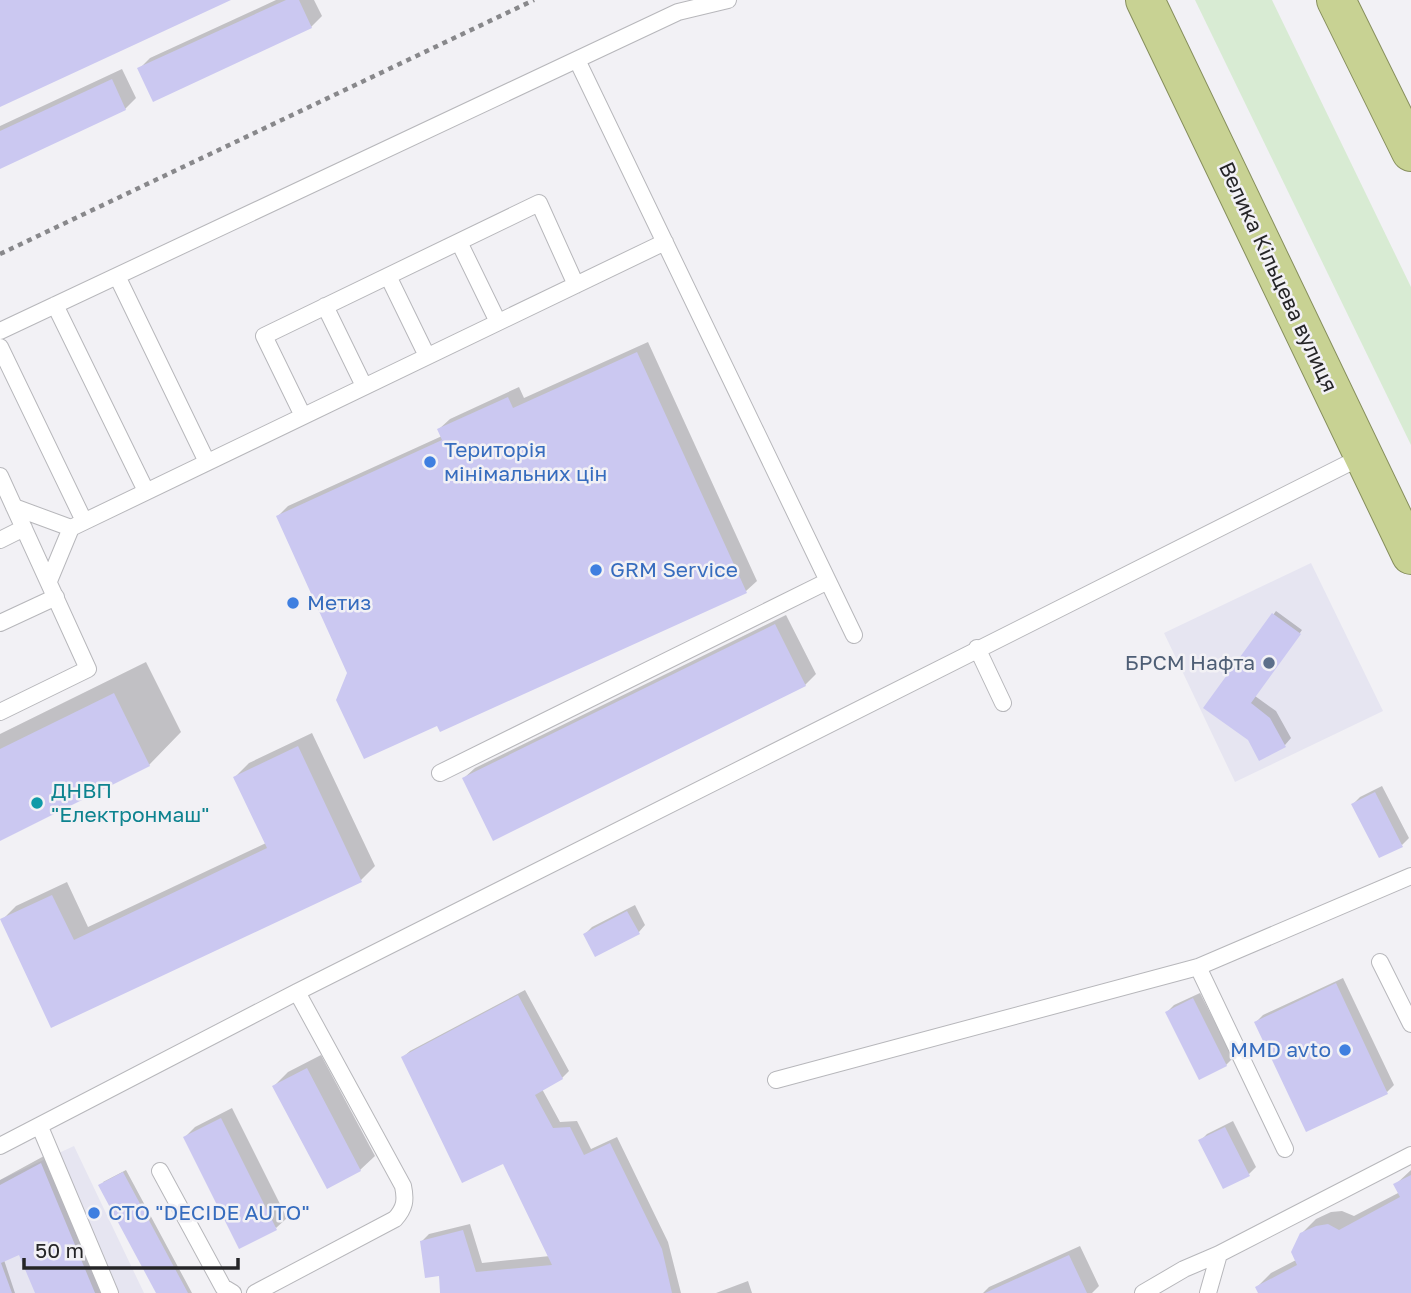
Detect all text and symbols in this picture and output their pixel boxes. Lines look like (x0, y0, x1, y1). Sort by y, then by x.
street label: Велика Кільцева вулиця (1214, 157, 1344, 396)
place label: Територія мінімальних цін (444, 436, 607, 486)
marker: Територія мінімальних цін (422, 454, 438, 470)
place label: GRM Service (610, 556, 738, 582)
marker: GRM Service (588, 562, 604, 578)
place label: Метиз (307, 589, 371, 615)
marker: Метиз (285, 595, 301, 611)
place label: БРСМ Нафта (1125, 649, 1255, 675)
marker: БРСМ Нафта (1261, 655, 1277, 671)
place label: ДНВП "Електронмаш" (51, 777, 210, 827)
marker: ДНВП "Електронмаш" (29, 795, 45, 811)
place label: MMD avto (1230, 1036, 1331, 1062)
marker: MMD avto (1337, 1042, 1353, 1058)
place label: СТО "DECIDE AUTO" (108, 1199, 310, 1225)
marker: СТО "DECIDE AUTO" (86, 1205, 102, 1221)
scale bar (24, 1226, 238, 1270)
text: 50 m (35, 1237, 84, 1263)

